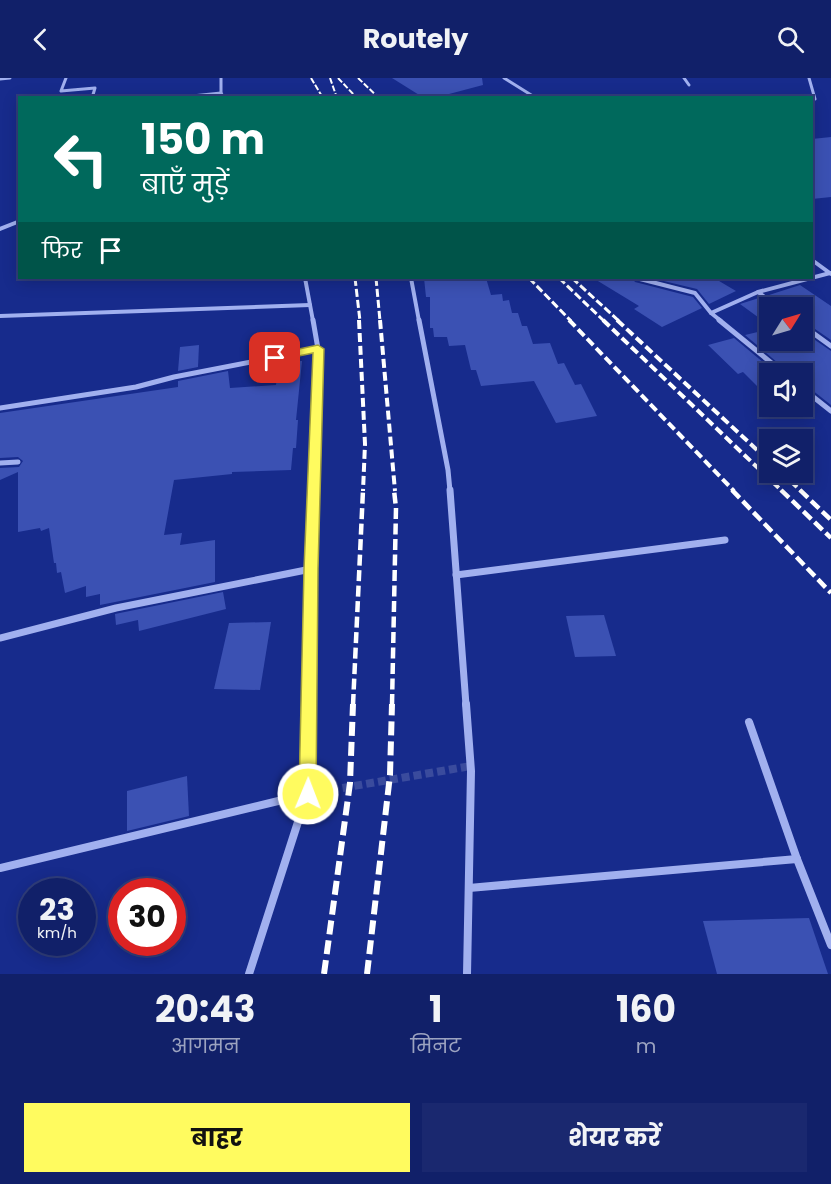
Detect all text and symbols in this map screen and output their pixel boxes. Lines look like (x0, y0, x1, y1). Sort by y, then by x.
text: Routely (363, 20, 468, 57)
icon: back (24, 23, 57, 56)
icon: search (774, 23, 807, 56)
text: 150 m (141, 110, 265, 169)
icon: left (42, 120, 120, 198)
text: बाएँ मुड़ें (141, 166, 229, 203)
icon: arrive (94, 234, 127, 267)
text: फिर (42, 235, 82, 266)
north arrow (759, 297, 813, 351)
map controls (759, 297, 813, 483)
pin (249, 332, 300, 383)
icon: arrive (258, 341, 291, 374)
button: sound (759, 363, 813, 417)
button: layers (759, 429, 813, 483)
position arrow (276, 762, 340, 826)
speed limit sign: 30 (108, 878, 186, 956)
text: 23 (39, 888, 75, 931)
text: km/h (37, 922, 77, 943)
text: 20:43 (155, 984, 255, 1035)
text: 1 (429, 984, 443, 1035)
text: 160 (616, 984, 676, 1035)
text: आगमन (171, 1032, 240, 1060)
text: मिनट (411, 1032, 461, 1060)
text: m (636, 1032, 656, 1060)
button: बाहर (24, 1103, 410, 1172)
button: शेयर करें (422, 1103, 807, 1172)

